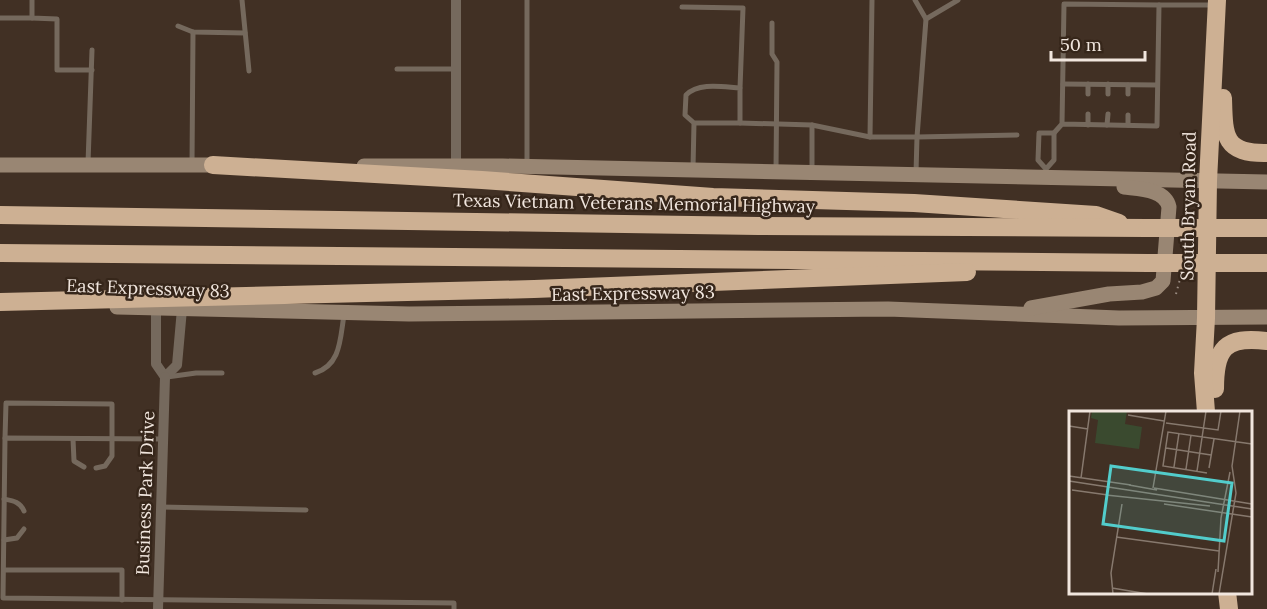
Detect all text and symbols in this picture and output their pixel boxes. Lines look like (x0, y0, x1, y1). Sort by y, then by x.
scale bar (1051, 24, 1146, 62)
text: 50 m (1060, 33, 1102, 56)
street label: South Bryan Road (1175, 131, 1201, 281)
street label: Texas Vietnam Veterans Memorial Highway (453, 188, 816, 218)
street label: East Expressway 83 (66, 274, 230, 302)
street label: East Expressway 83 (551, 280, 715, 306)
street label: Business Park Drive (131, 410, 159, 576)
inset map (1069, 411, 1252, 594)

